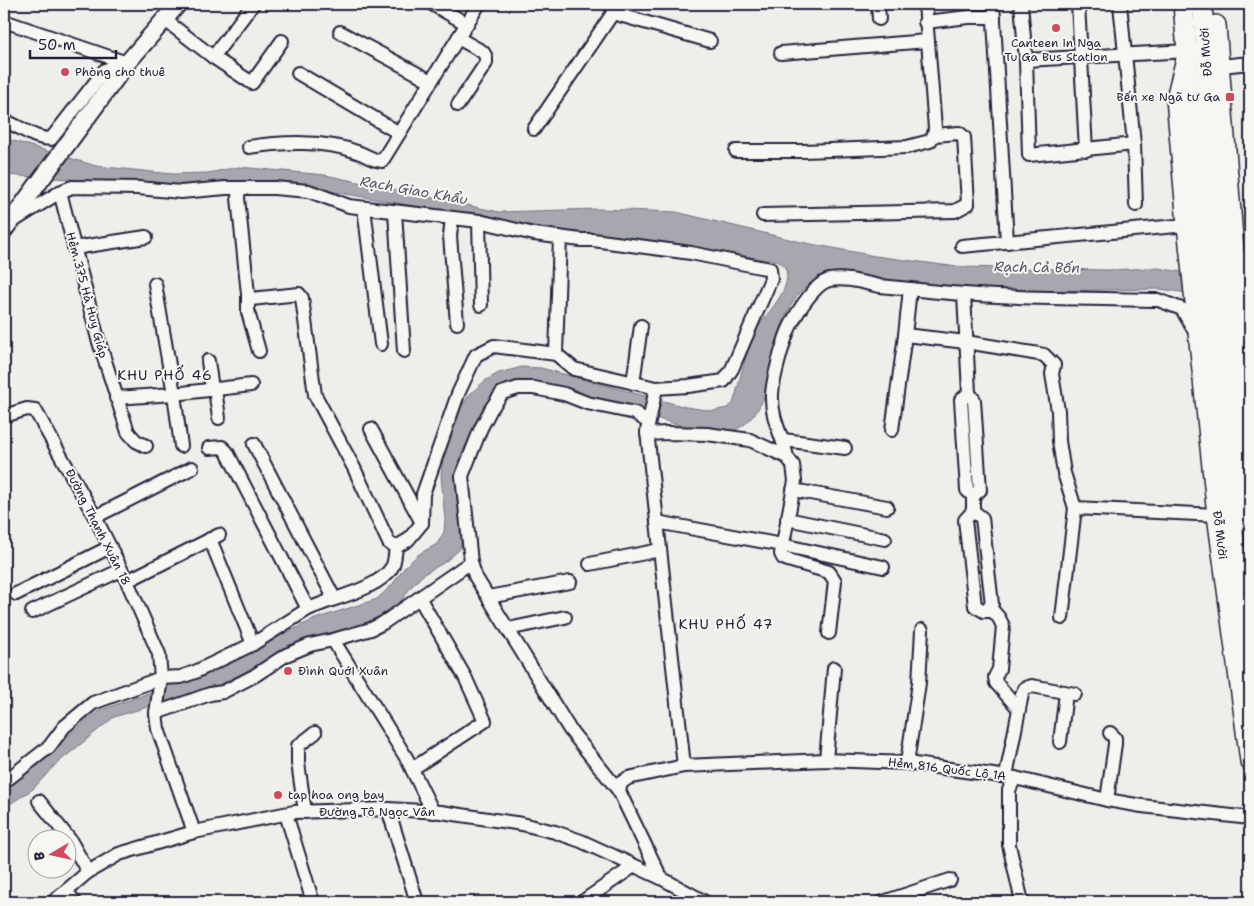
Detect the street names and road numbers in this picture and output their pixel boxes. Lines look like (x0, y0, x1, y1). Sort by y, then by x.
street label: Đỗ Mười (1196, 27, 1216, 77)
street label: Hẻm 375 Hà Huy Giáp (62, 230, 112, 360)
street label: Đường Thạnh Xuân 18 (62, 466, 134, 588)
street label: Đỗ Mười (1209, 510, 1231, 560)
street label: Hẻm 816 Quốc Lộ 1A (887, 754, 1007, 784)
street label: Đường Tô Ngọc Vân (319, 804, 435, 820)

